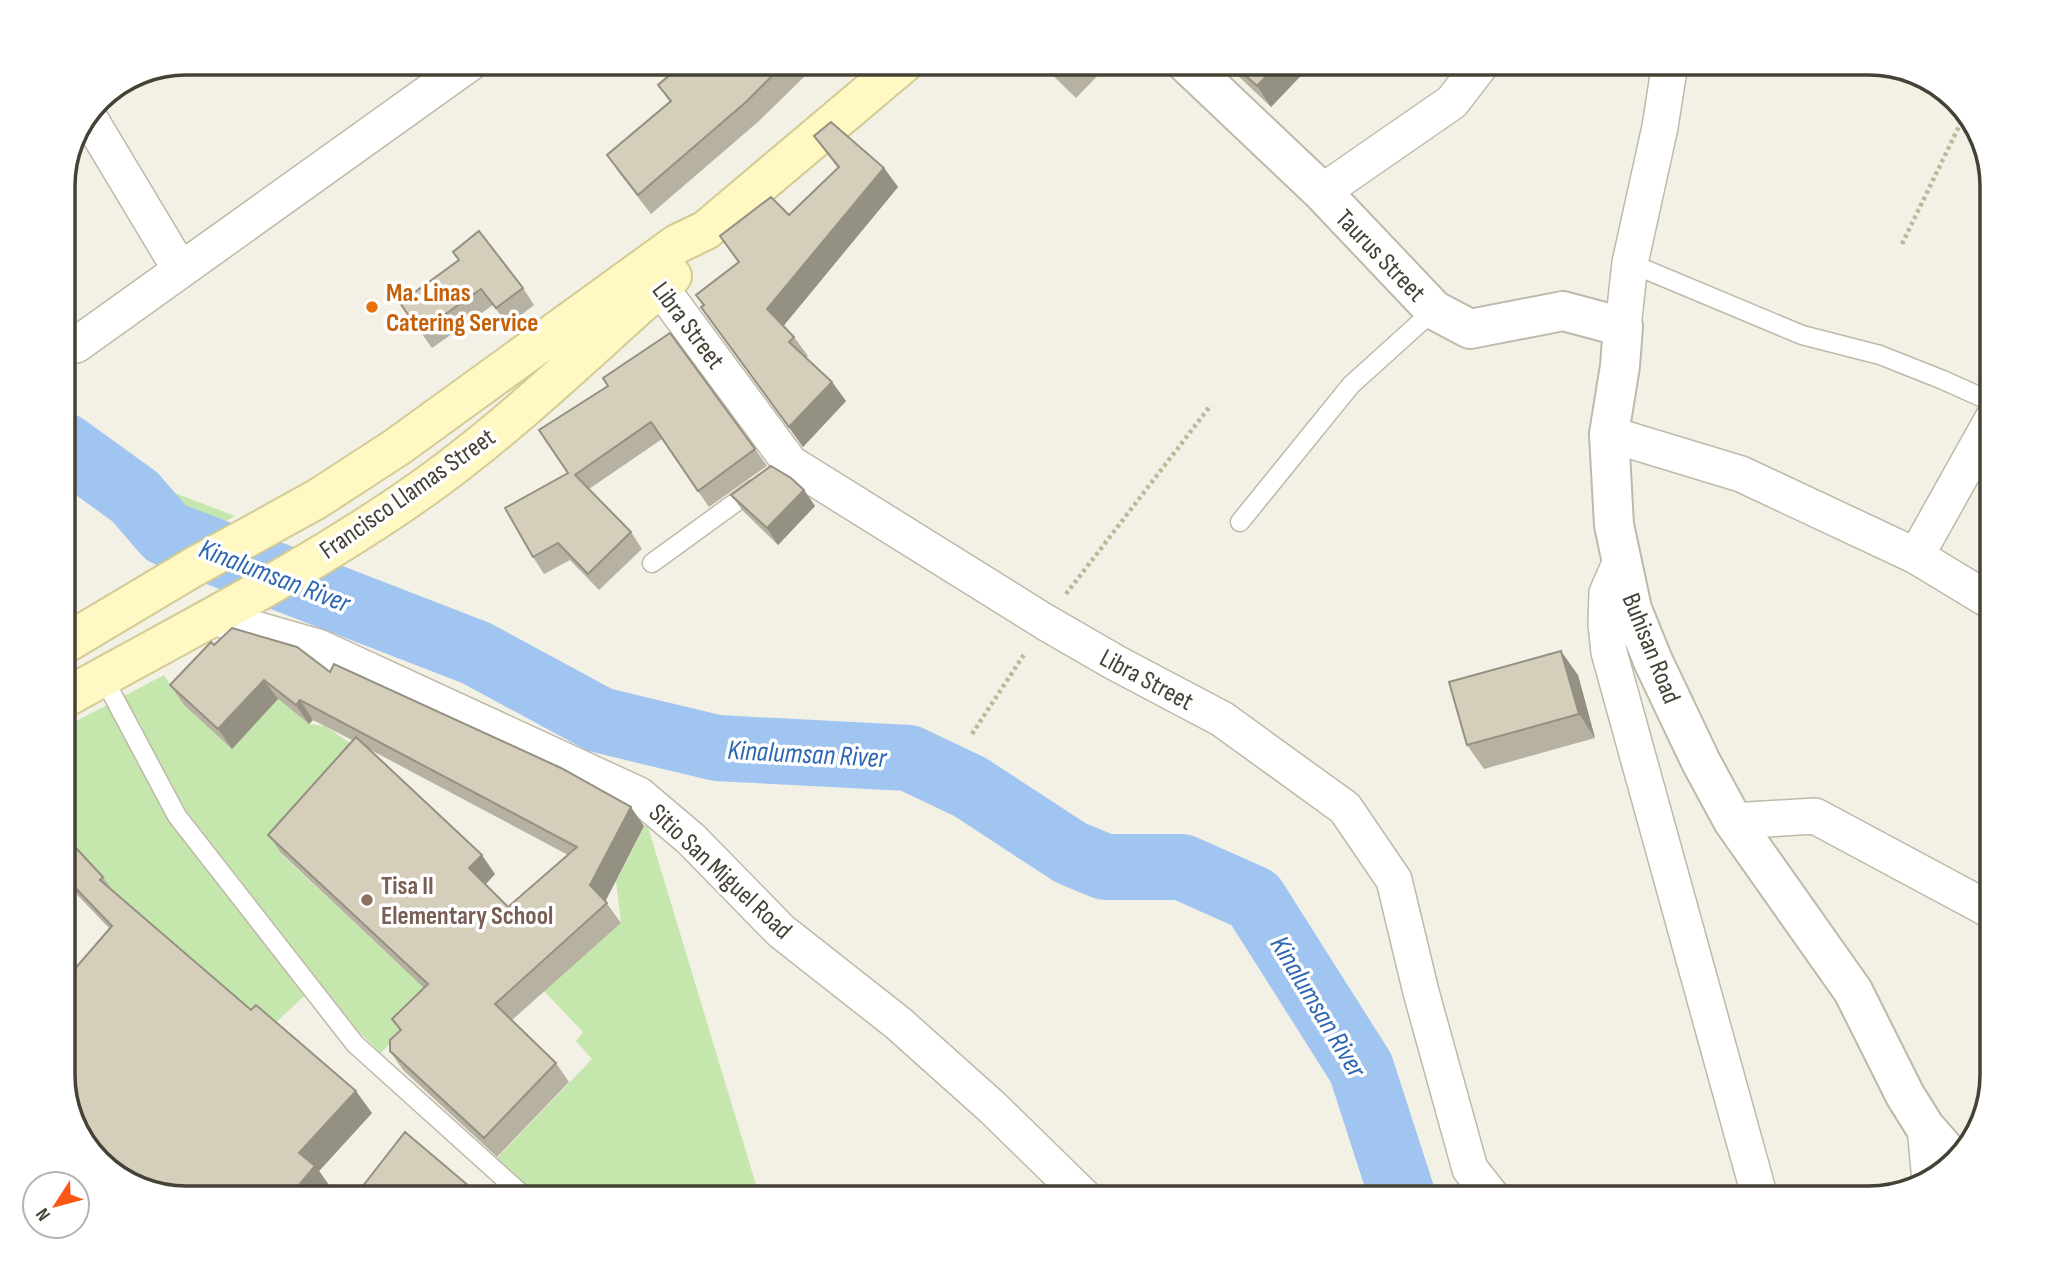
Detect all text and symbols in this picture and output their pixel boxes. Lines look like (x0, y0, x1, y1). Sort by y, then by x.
street label: Taurus Street (1328, 203, 1432, 309)
street label: Libra Street (645, 276, 731, 376)
place label: Ma. Linas Catering Service (386, 278, 538, 339)
marker: Ma. Linas Catering Service (364, 299, 380, 315)
street label: Francisco Llamas Street (314, 422, 502, 566)
water label: Kinalumsan River (194, 533, 356, 621)
street label: Buhisan Road (1614, 589, 1687, 708)
street label: Libra Street (1094, 643, 1198, 718)
water label: Kinalumsan River (727, 734, 888, 775)
street label: Sitio San Miguel Road (642, 798, 798, 946)
place label: Tisa II Elementary School (381, 871, 553, 932)
marker: Tisa II Elementary School (359, 892, 375, 908)
water label: Kinalumsan River (1263, 930, 1373, 1084)
north arrow (21, 1170, 91, 1240)
text: N (31, 1203, 56, 1225)

